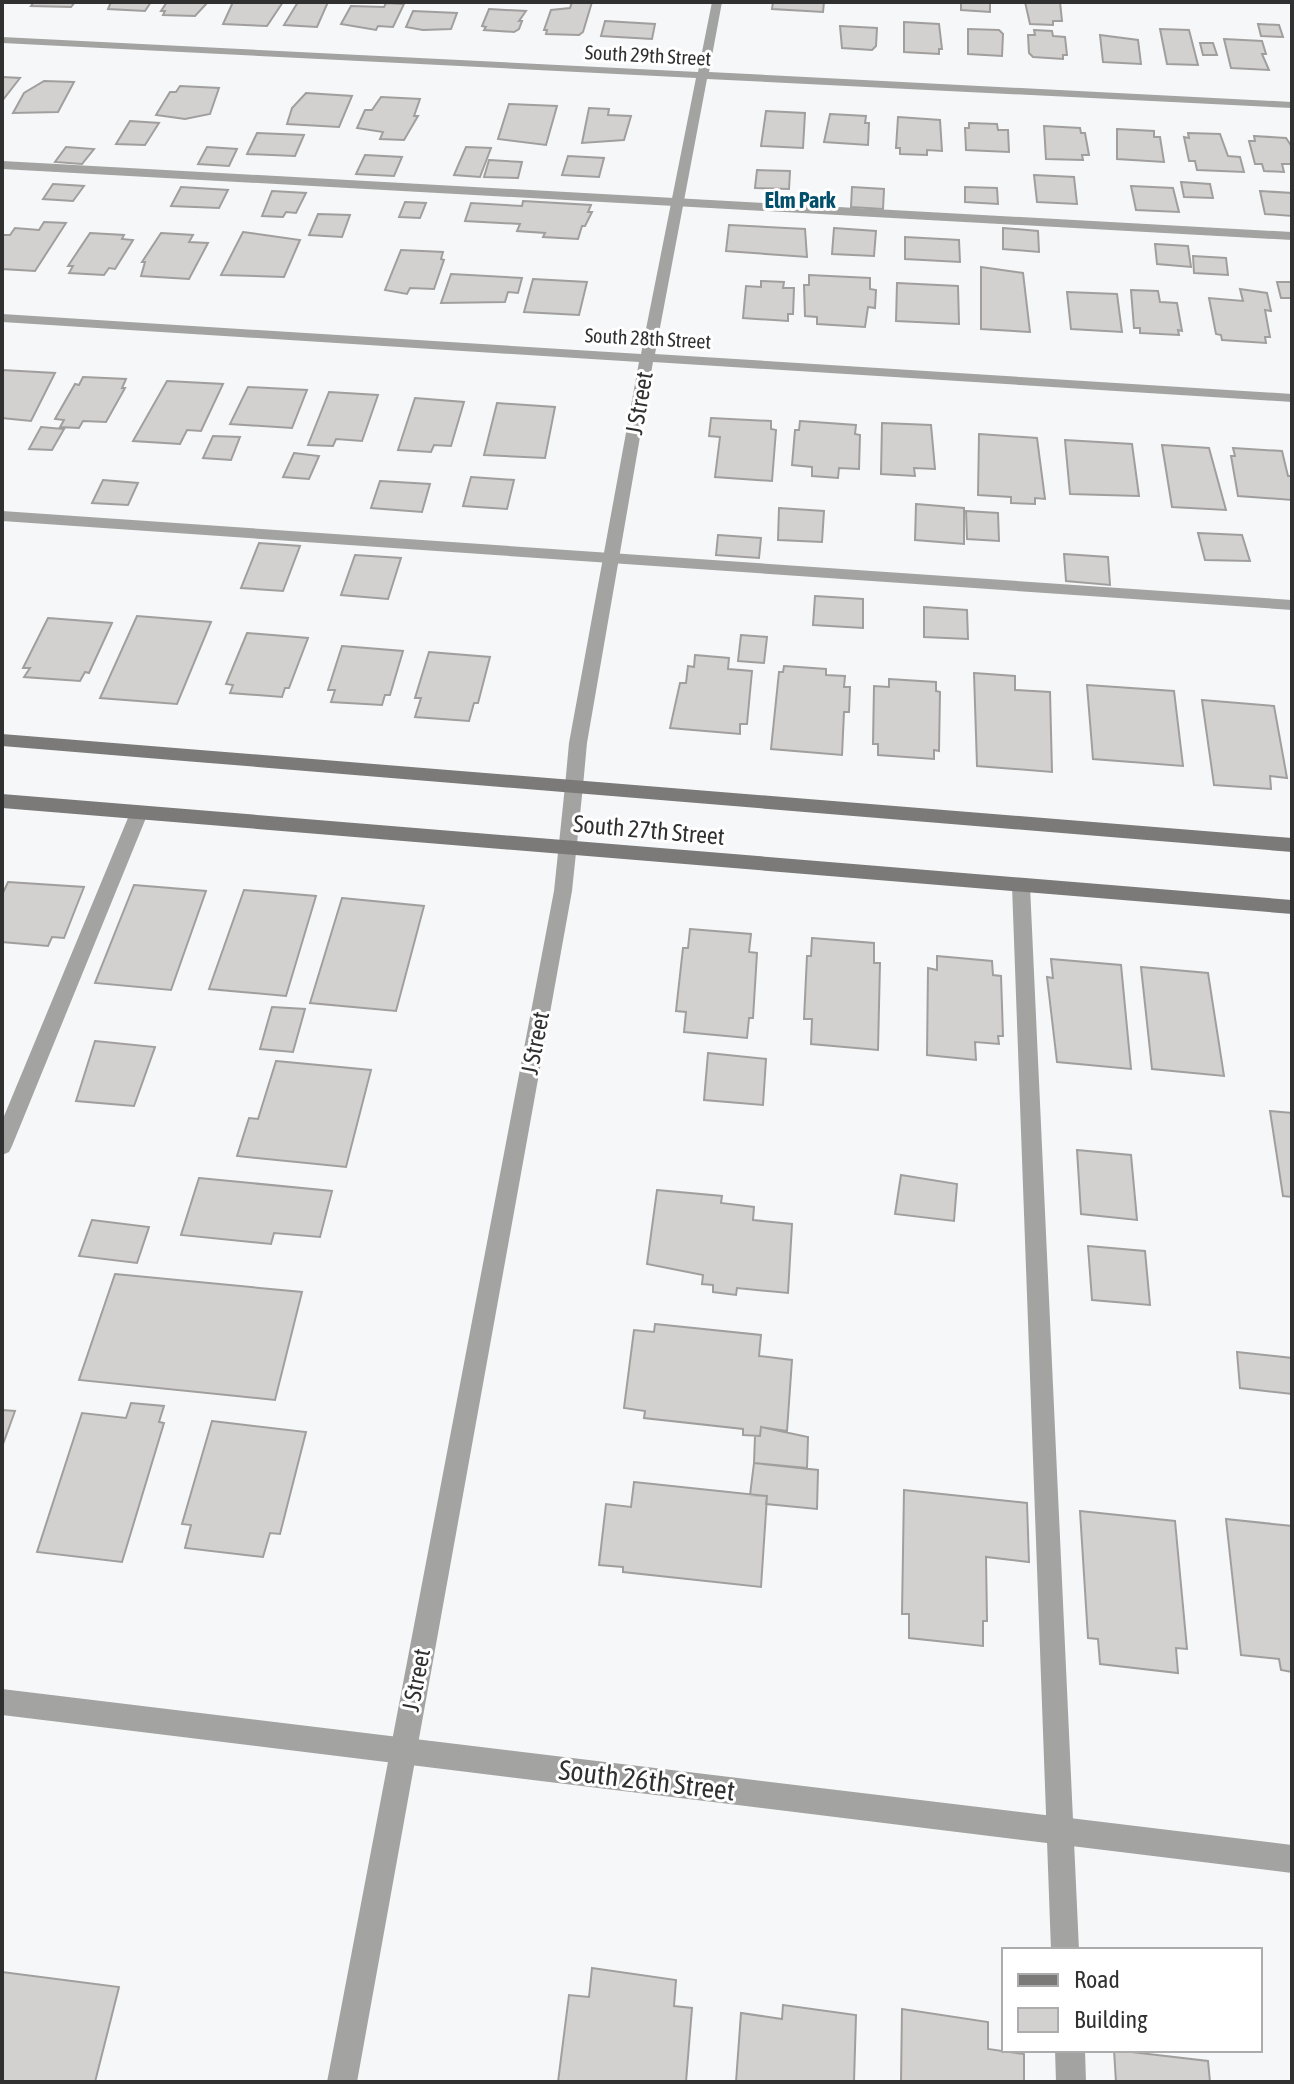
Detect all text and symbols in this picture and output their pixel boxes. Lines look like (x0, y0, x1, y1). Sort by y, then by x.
street label: South 29th Street (584, 40, 712, 70)
district label: Elm Park (765, 187, 836, 213)
street label: South 28th Street (584, 323, 712, 353)
street label: J Street (620, 369, 658, 437)
street label: South 27th Street (572, 810, 726, 850)
street label: J Street (516, 1009, 554, 1077)
street label: J Street (397, 1646, 435, 1714)
street label: South 26th Street (557, 1753, 737, 1807)
legend (1002, 1948, 1262, 2052)
text: Road (1074, 1966, 1120, 1993)
text: Building (1074, 2006, 1148, 2033)

